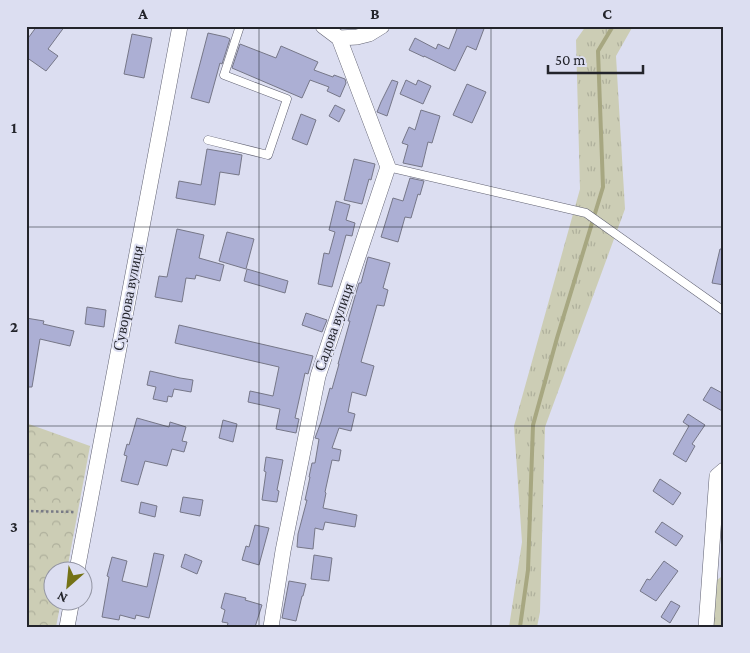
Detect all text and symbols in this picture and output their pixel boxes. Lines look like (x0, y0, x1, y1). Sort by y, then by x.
text: A (137, 5, 148, 22)
text: B (370, 5, 380, 22)
text: C (602, 5, 612, 22)
scale bar (548, 42, 642, 74)
text: 50 m (555, 52, 585, 68)
text: 1 (11, 119, 17, 136)
street label: Суворова вулиця (110, 244, 146, 352)
street label: Садова вулиця (311, 281, 357, 373)
text: 2 (10, 318, 18, 335)
text: 3 (10, 518, 18, 535)
north arrow (42, 560, 92, 610)
text: N (54, 588, 70, 607)

